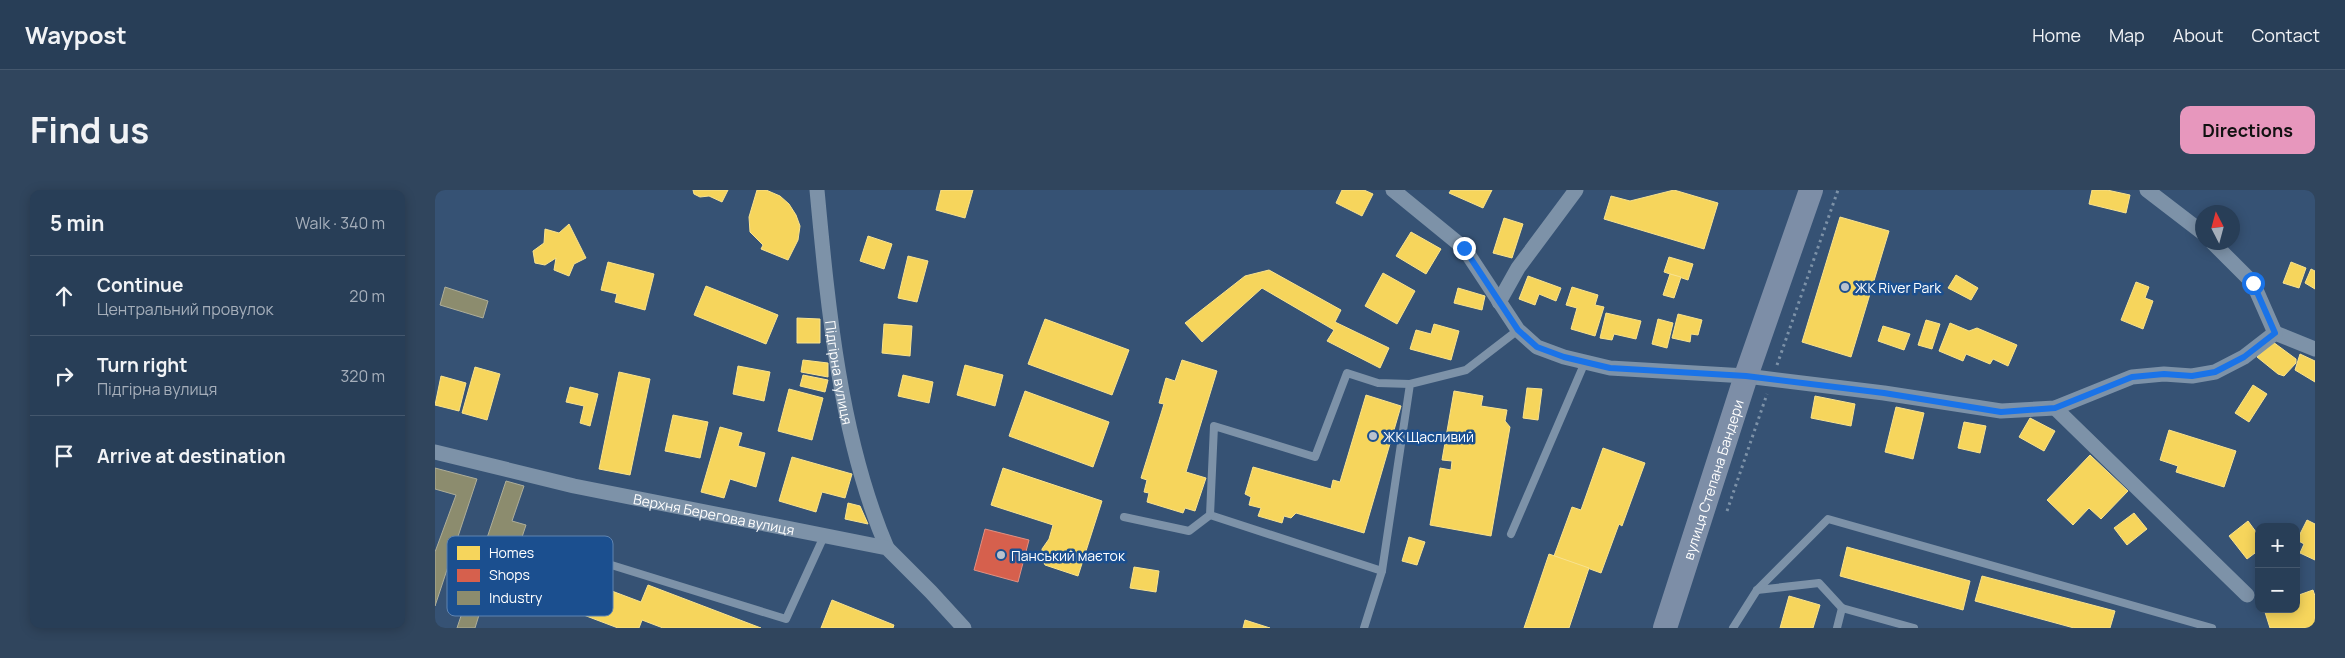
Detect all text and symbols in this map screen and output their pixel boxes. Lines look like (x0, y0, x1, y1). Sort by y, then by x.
text: Waypost (25, 18, 127, 51)
text: Home (2032, 23, 2081, 47)
text: Map (2109, 23, 2145, 47)
text: About (2173, 23, 2223, 47)
text: Contact (2251, 23, 2320, 47)
text: Find us (30, 106, 149, 154)
button: Directions (2180, 106, 2315, 154)
north arrow (2195, 205, 2240, 250)
text: 5 min (50, 209, 104, 237)
text: Walk · 340 m (295, 212, 385, 234)
route end (1453, 237, 1476, 260)
text: Continue (97, 272, 183, 298)
route start (2242, 272, 2265, 295)
place label: ЖК River Park (1855, 278, 1942, 297)
marker: ЖК River Park (1839, 281, 1851, 293)
icon: ahead (50, 282, 78, 310)
text: 20 m (349, 285, 385, 307)
text: Центральний провулок (97, 298, 273, 320)
street label: Підгірна вулиця (821, 319, 858, 426)
text: Turn right (97, 352, 187, 378)
icon: right (50, 362, 78, 390)
text: 320 m (341, 365, 385, 387)
text: Підгірна вулиця (97, 378, 217, 400)
street label: вулиця Степана Бандери (1678, 397, 1747, 562)
place label: ЖК Щасливий (1383, 427, 1474, 446)
marker: ЖК Щасливий (1367, 430, 1379, 442)
icon: arrive (50, 442, 78, 470)
text: Arrive at destination (97, 443, 286, 469)
street label: Верхня Берегова вулиця (632, 489, 796, 539)
map controls (2255, 523, 2300, 613)
button: + (2255, 523, 2300, 568)
legend (447, 536, 613, 616)
text: Homes (489, 543, 534, 562)
place label: Панський маєток (1011, 546, 1126, 565)
marker: Панський маєток (995, 549, 1007, 561)
text: Shops (489, 565, 530, 584)
button: − (2255, 568, 2300, 613)
text: Industry (489, 588, 543, 607)

